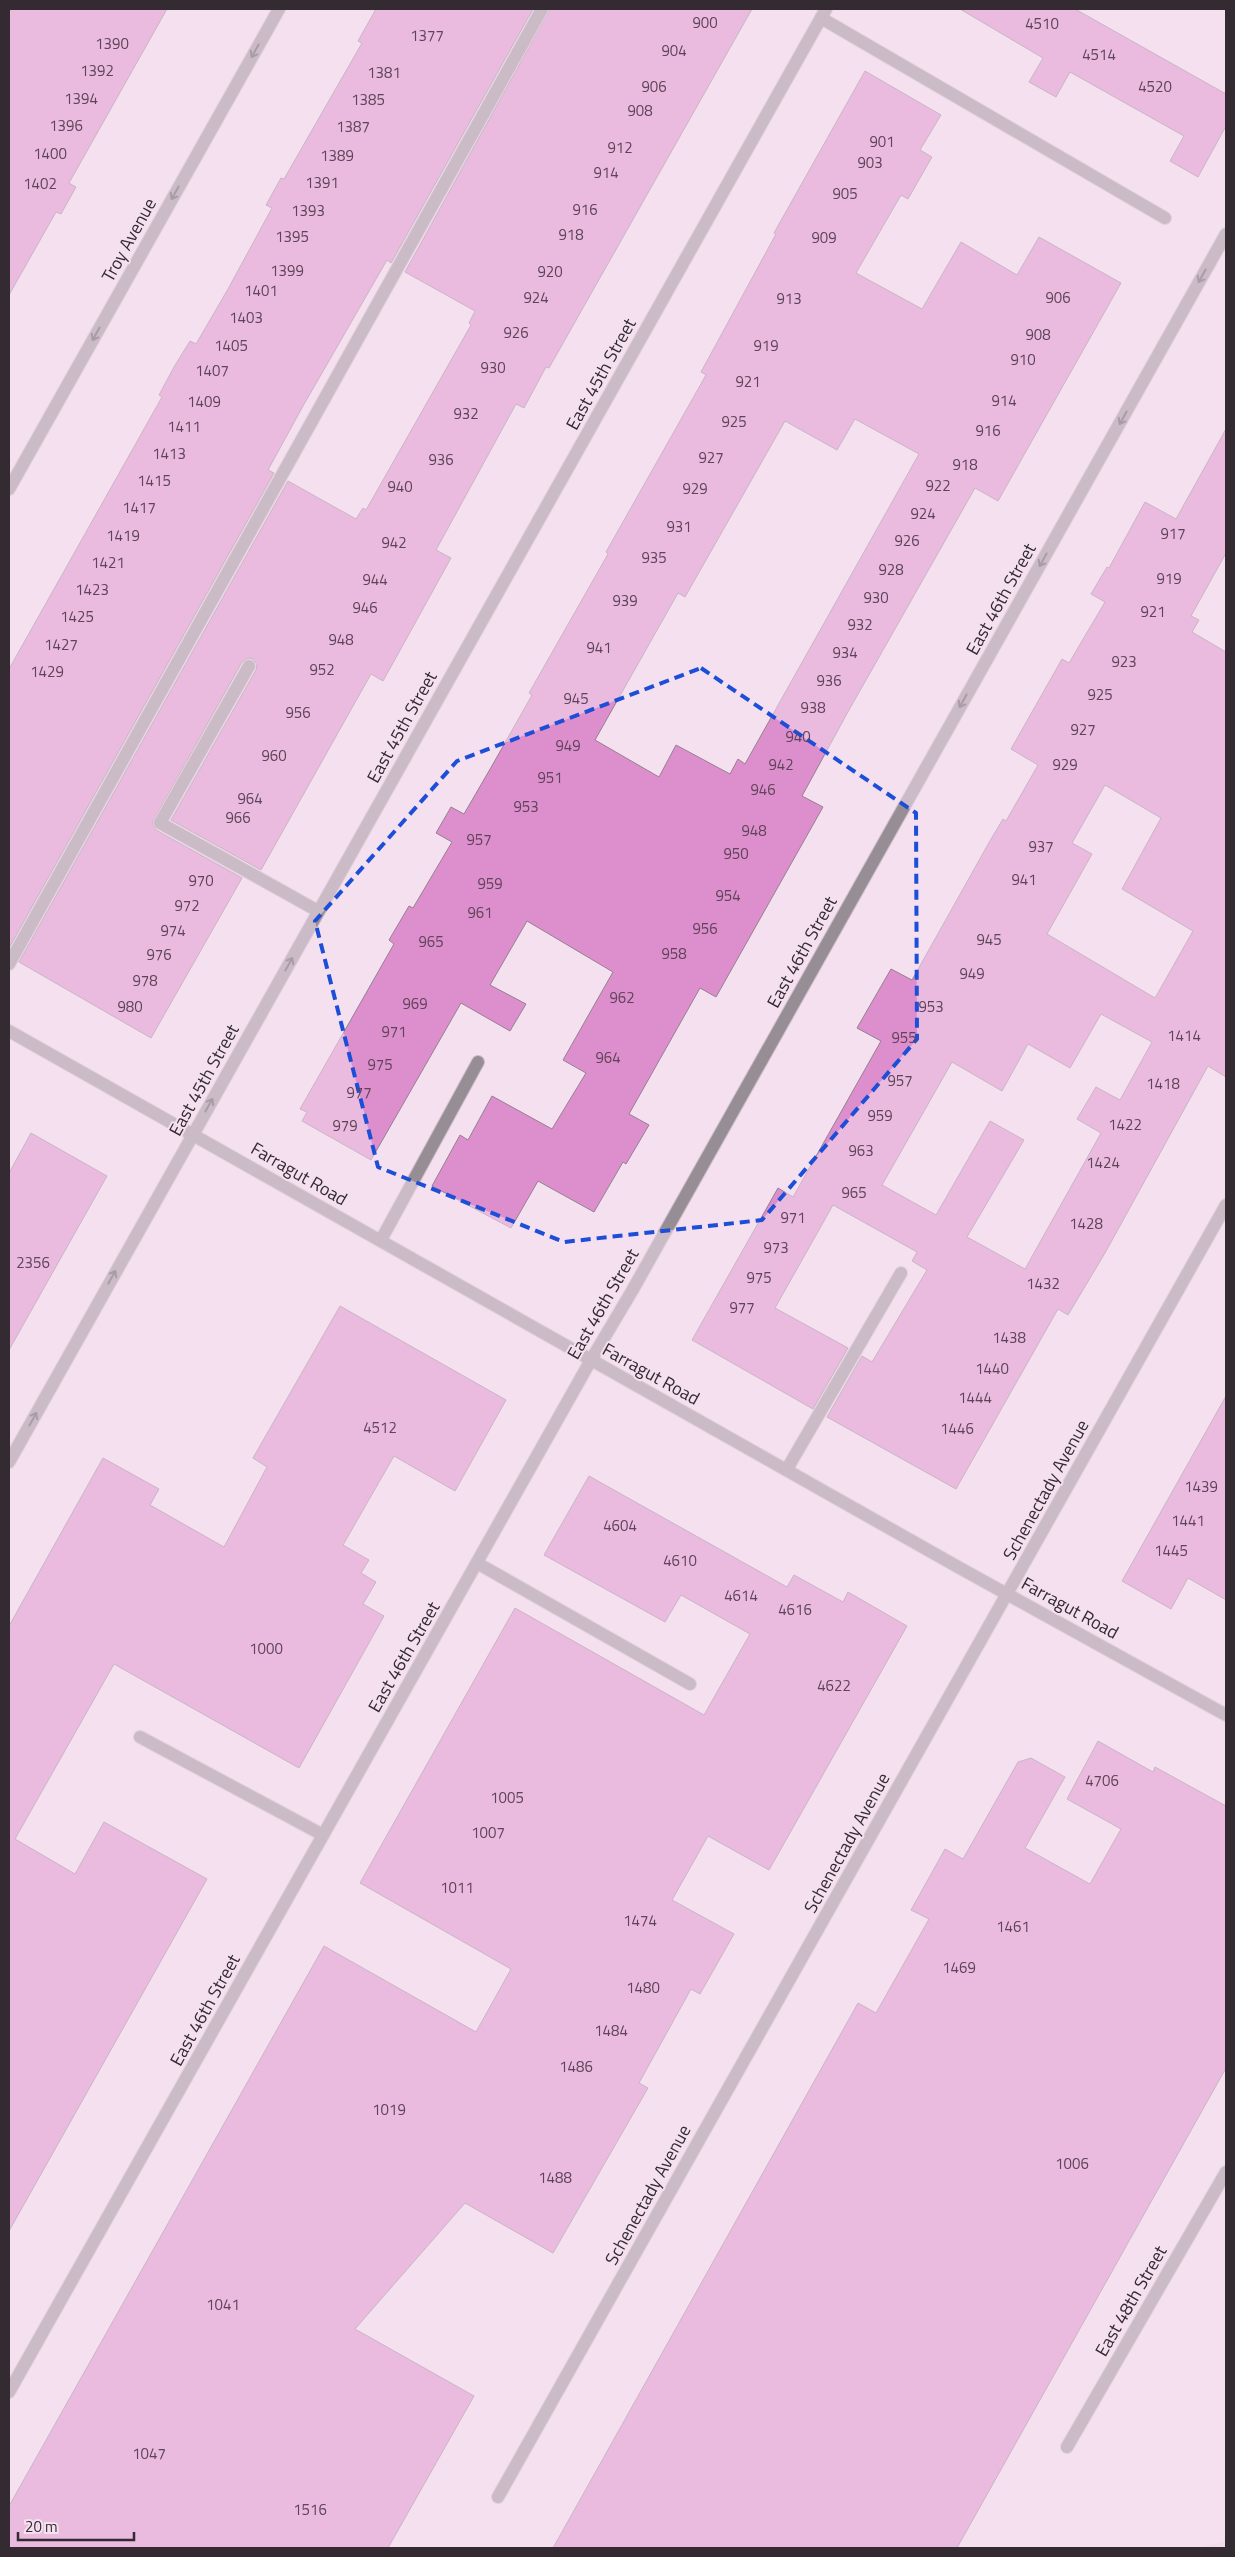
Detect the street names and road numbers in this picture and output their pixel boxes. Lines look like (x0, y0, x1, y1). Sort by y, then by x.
street label: Troy Avenue (94, 193, 163, 287)
street label: East 45th Street (559, 312, 643, 435)
street label: East 46th Street (959, 537, 1043, 660)
street label: East 45th Street (360, 665, 444, 788)
street label: East 46th Street (760, 890, 844, 1013)
street label: East 45th Street (162, 1018, 246, 1141)
street label: Farragut Road (246, 1135, 353, 1212)
street label: East 46th Street (560, 1243, 646, 1364)
street label: Farragut Road (598, 1336, 705, 1411)
street label: Schenectady Avenue (996, 1415, 1095, 1565)
street label: Farragut Road (1017, 1570, 1124, 1645)
street label: East 46th Street (361, 1596, 447, 1717)
street label: Schenectady Avenue (797, 1768, 896, 1918)
street label: East 46th Street (163, 1948, 247, 2071)
street label: Schenectady Avenue (598, 2120, 697, 2270)
street label: East 48th Street (1088, 2240, 1174, 2361)

